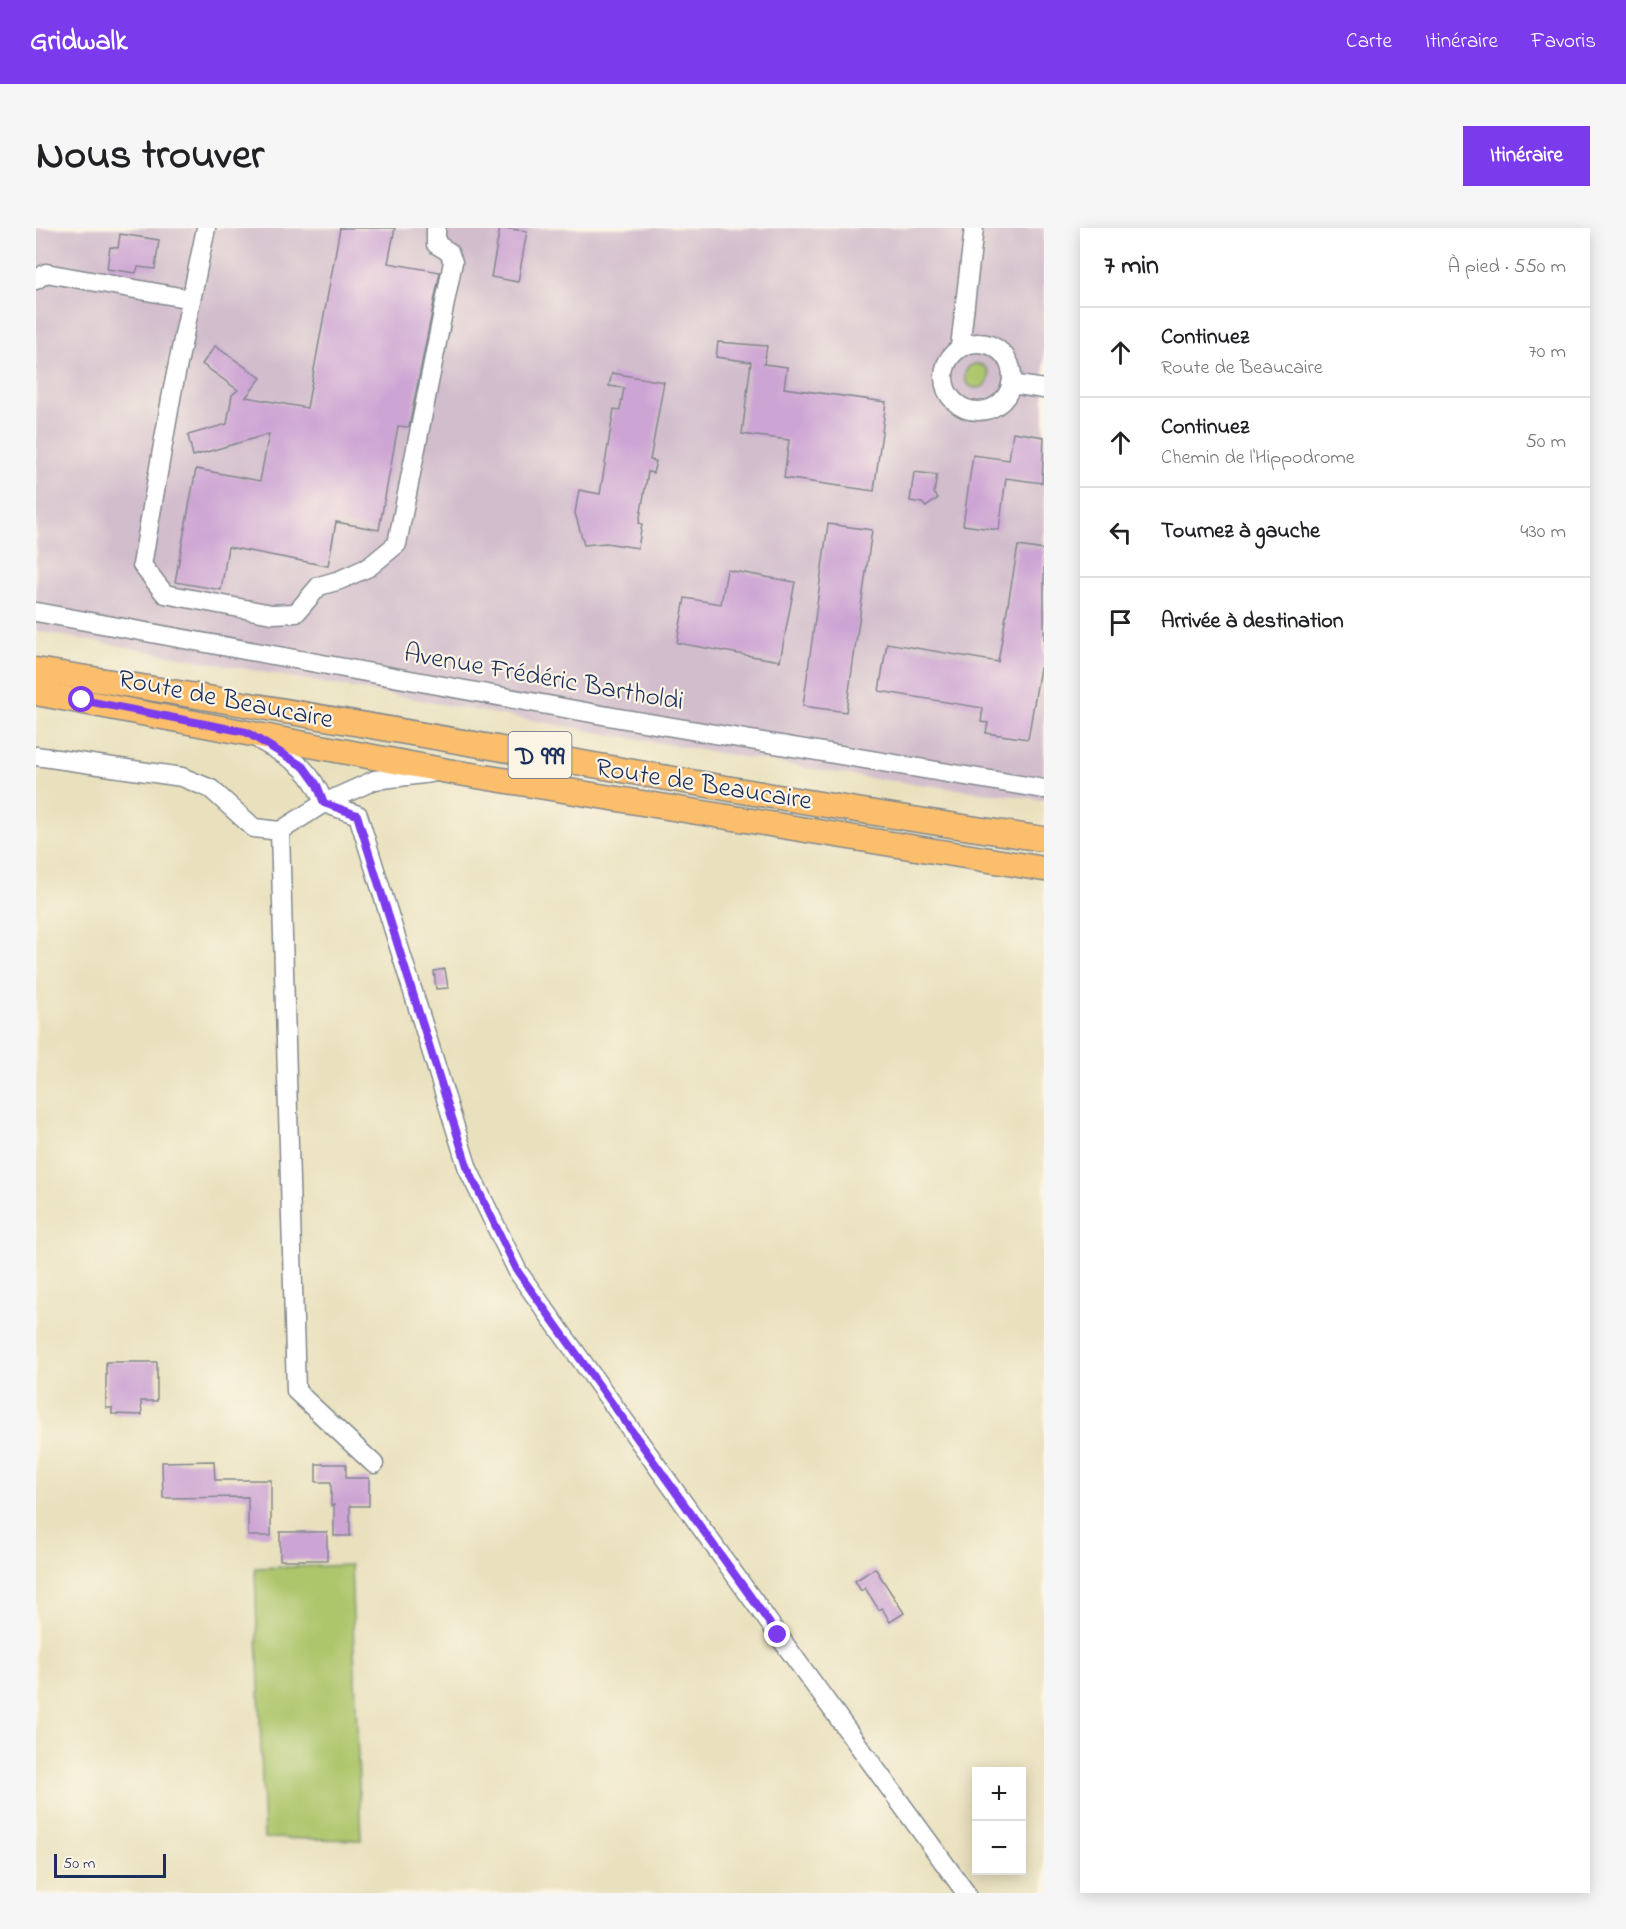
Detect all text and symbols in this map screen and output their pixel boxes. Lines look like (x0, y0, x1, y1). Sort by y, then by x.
text: Gridwalk (30, 22, 127, 63)
text: Carte (1346, 27, 1392, 57)
text: Itinéraire (1425, 27, 1498, 57)
text: Favoris (1531, 27, 1596, 57)
text: Nous trouver (36, 126, 264, 187)
button: Itinéraire (1463, 126, 1590, 186)
text: 7 min (1104, 248, 1159, 286)
text: À pied · 550 m (1448, 253, 1566, 282)
text: Continuez (1161, 322, 1249, 354)
icon: ahead (1104, 336, 1137, 369)
text: 70 m (1529, 338, 1566, 367)
text: Route de Beaucaire (1161, 354, 1323, 383)
text: Continuez (1161, 412, 1249, 444)
icon: ahead (1104, 426, 1137, 459)
text: 50 m (1525, 428, 1566, 457)
text: Chemin de l'Hippodrome (1161, 444, 1355, 473)
icon: left (1104, 516, 1137, 549)
text: Tournez à gauche (1161, 516, 1320, 548)
text: 430 m (1520, 518, 1566, 547)
icon: arrive (1104, 606, 1137, 639)
text: Arrivée à destination (1161, 606, 1344, 638)
street label: Avenue Frédéric Bartholdi (401, 635, 686, 722)
street label: Route de Beaucaire (115, 660, 337, 741)
route start (68, 686, 94, 712)
road number: D 999 (508, 732, 572, 778)
street label: Route de Beaucaire (593, 749, 815, 822)
route end (764, 1621, 790, 1647)
map controls (972, 1767, 1026, 1875)
button: + (972, 1767, 1026, 1821)
button: − (972, 1821, 1026, 1875)
scale bar (54, 1851, 166, 1878)
text: 50 m (63, 1852, 95, 1876)

